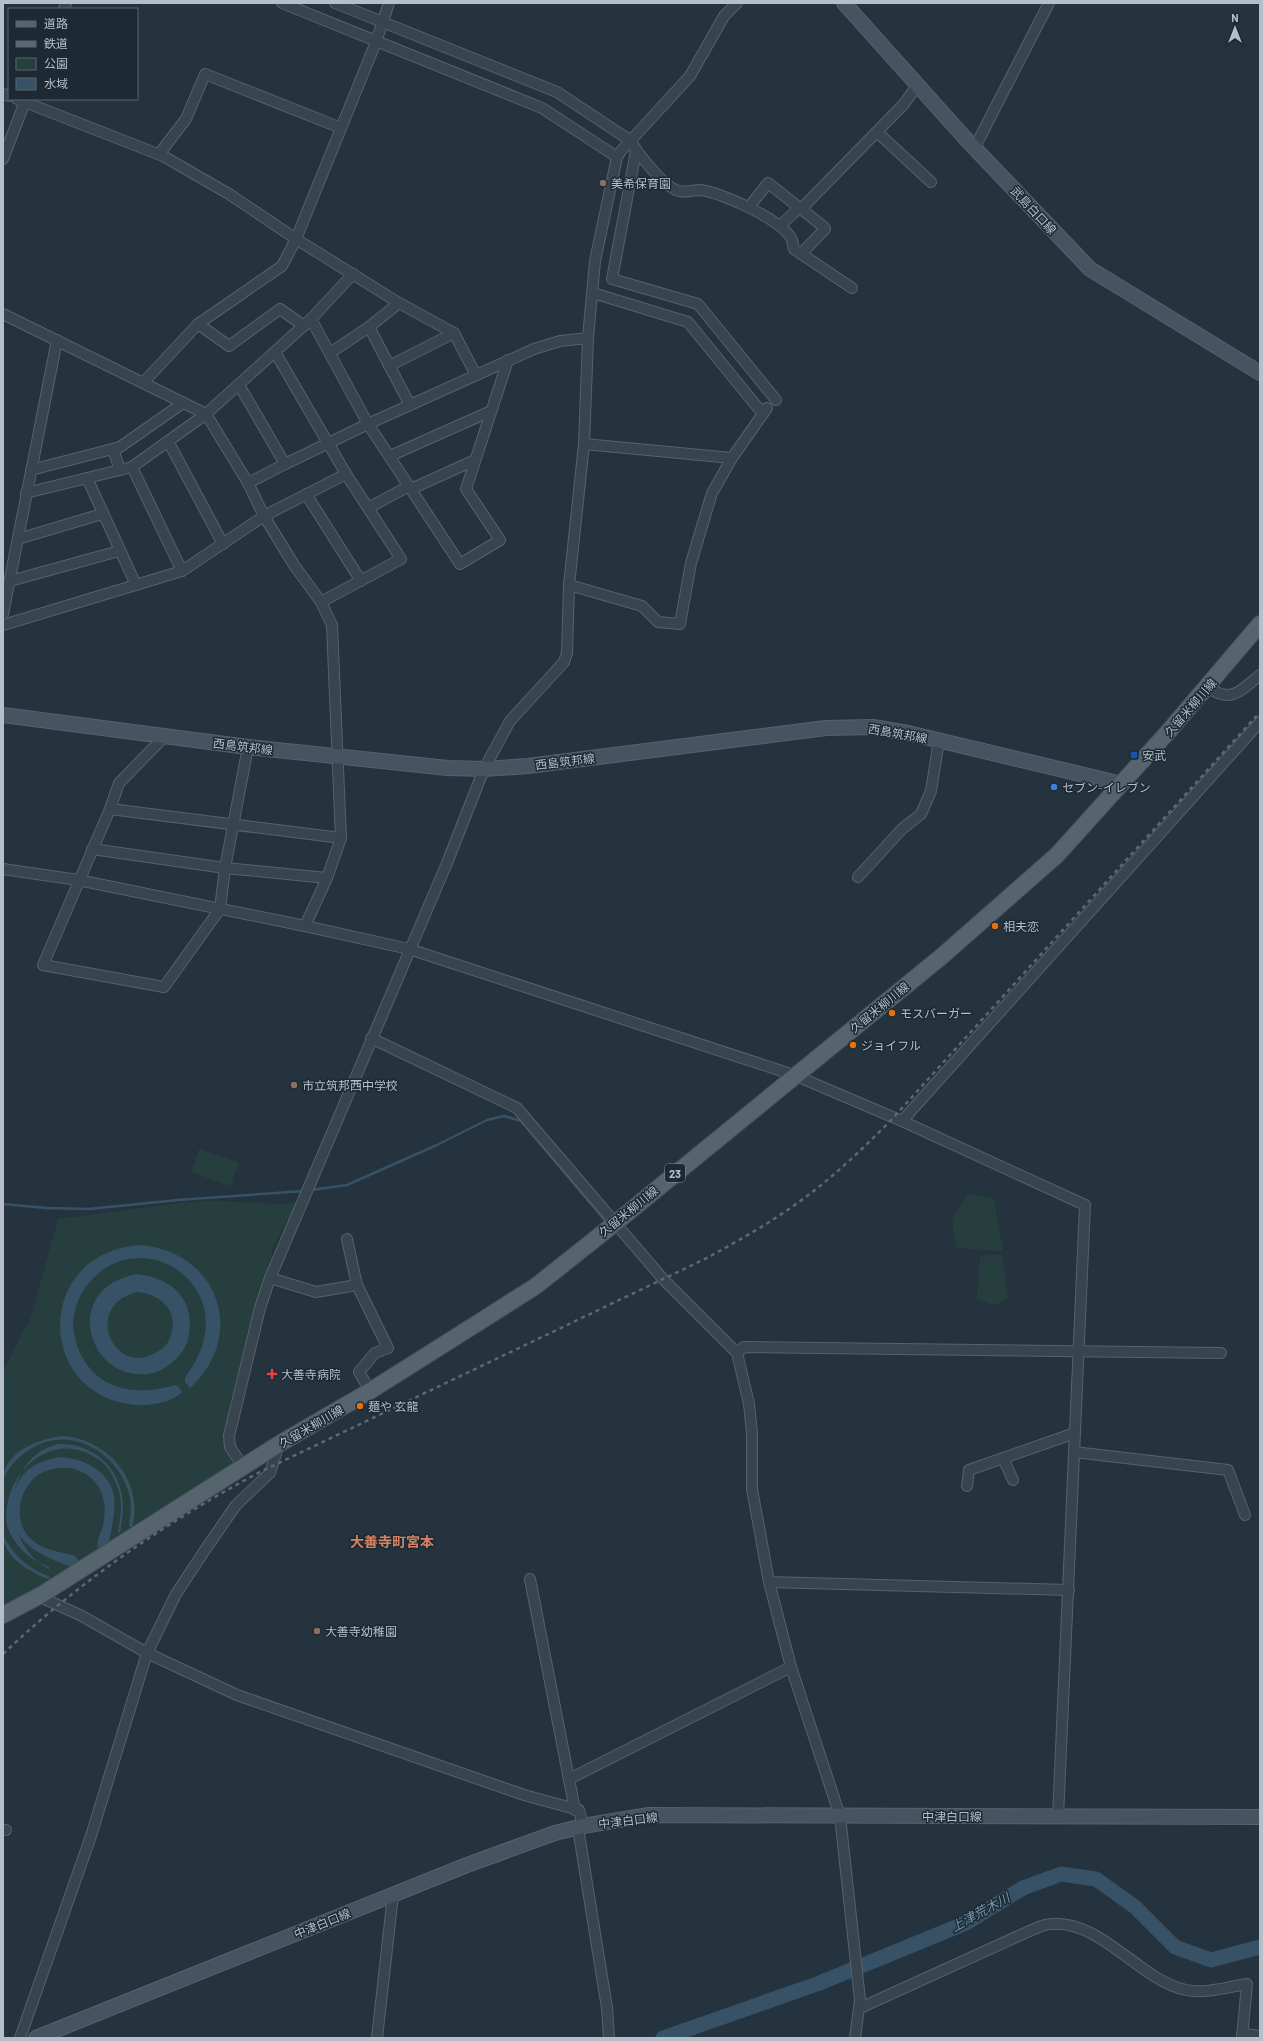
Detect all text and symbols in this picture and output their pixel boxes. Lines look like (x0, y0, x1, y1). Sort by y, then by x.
legend (8, 8, 138, 100)
north arrow (1215, 8, 1255, 48)
text: N (1231, 11, 1239, 24)
text: 道路 (44, 16, 68, 30)
text: 鉄道 (44, 36, 68, 50)
text: 公園 (44, 56, 68, 70)
text: 水域 (44, 76, 68, 90)
place label: 美希保育園 (611, 176, 671, 190)
marker: 美希保育園 (598, 178, 608, 188)
street label: 武島白口線 (1008, 183, 1060, 237)
street label: 久留米柳川線 (1161, 675, 1219, 739)
street label: 西島筑邦線 (867, 721, 929, 745)
street label: 西島筑邦線 (212, 735, 274, 757)
place label: 安武 (1142, 748, 1166, 762)
street label: 西島筑邦線 (534, 750, 596, 772)
marker: 安武 (1129, 750, 1139, 760)
place label: セブン-イレブン (1062, 780, 1151, 794)
marker: セブン-イレブン (1049, 782, 1059, 792)
place label: 相夫恋 (1003, 919, 1039, 933)
marker: 相夫恋 (990, 921, 1000, 931)
street label: 久留米柳川線 (847, 979, 911, 1035)
place label: モスバーガー (900, 1006, 972, 1020)
marker: モスバーガー (887, 1008, 897, 1018)
place label: ジョイフル (861, 1038, 921, 1052)
marker: ジョイフル (848, 1040, 858, 1050)
place label: 市立筑邦西中学校 (302, 1078, 398, 1092)
marker: 市立筑邦西中学校 (289, 1080, 299, 1090)
road number: 23 (665, 1164, 685, 1182)
street label: 久留米柳川線 (596, 1183, 660, 1239)
place label: 大善寺病院 (281, 1367, 341, 1381)
marker: 大善寺病院 (266, 1368, 278, 1380)
place label: 麺や 玄龍 (368, 1399, 418, 1413)
marker: 麺や 玄龍 (355, 1401, 365, 1411)
street label: 久留米柳川線 (276, 1402, 346, 1450)
district label: 大善寺町宮本 (350, 1533, 434, 1550)
place label: 大善寺幼稚園 (325, 1624, 397, 1638)
marker: 大善寺幼稚園 (312, 1626, 322, 1636)
street label: 中津白口線 (597, 1809, 659, 1831)
street label: 中津白口線 (922, 1809, 982, 1823)
water label: 上津荒木川 (948, 1888, 1014, 1935)
street label: 中津白口線 (292, 1905, 352, 1941)

